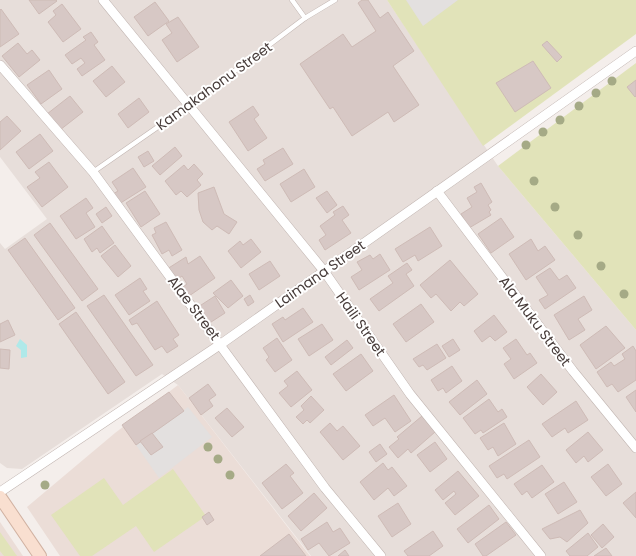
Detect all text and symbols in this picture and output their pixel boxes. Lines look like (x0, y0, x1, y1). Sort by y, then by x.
street label: Kamakahonu Street (152, 37, 276, 135)
street label: Laimana Street (271, 235, 369, 313)
street label: Alae Street (163, 272, 225, 344)
street label: Ala Muku Street (495, 272, 575, 370)
street label: Haili Street (332, 288, 390, 360)

